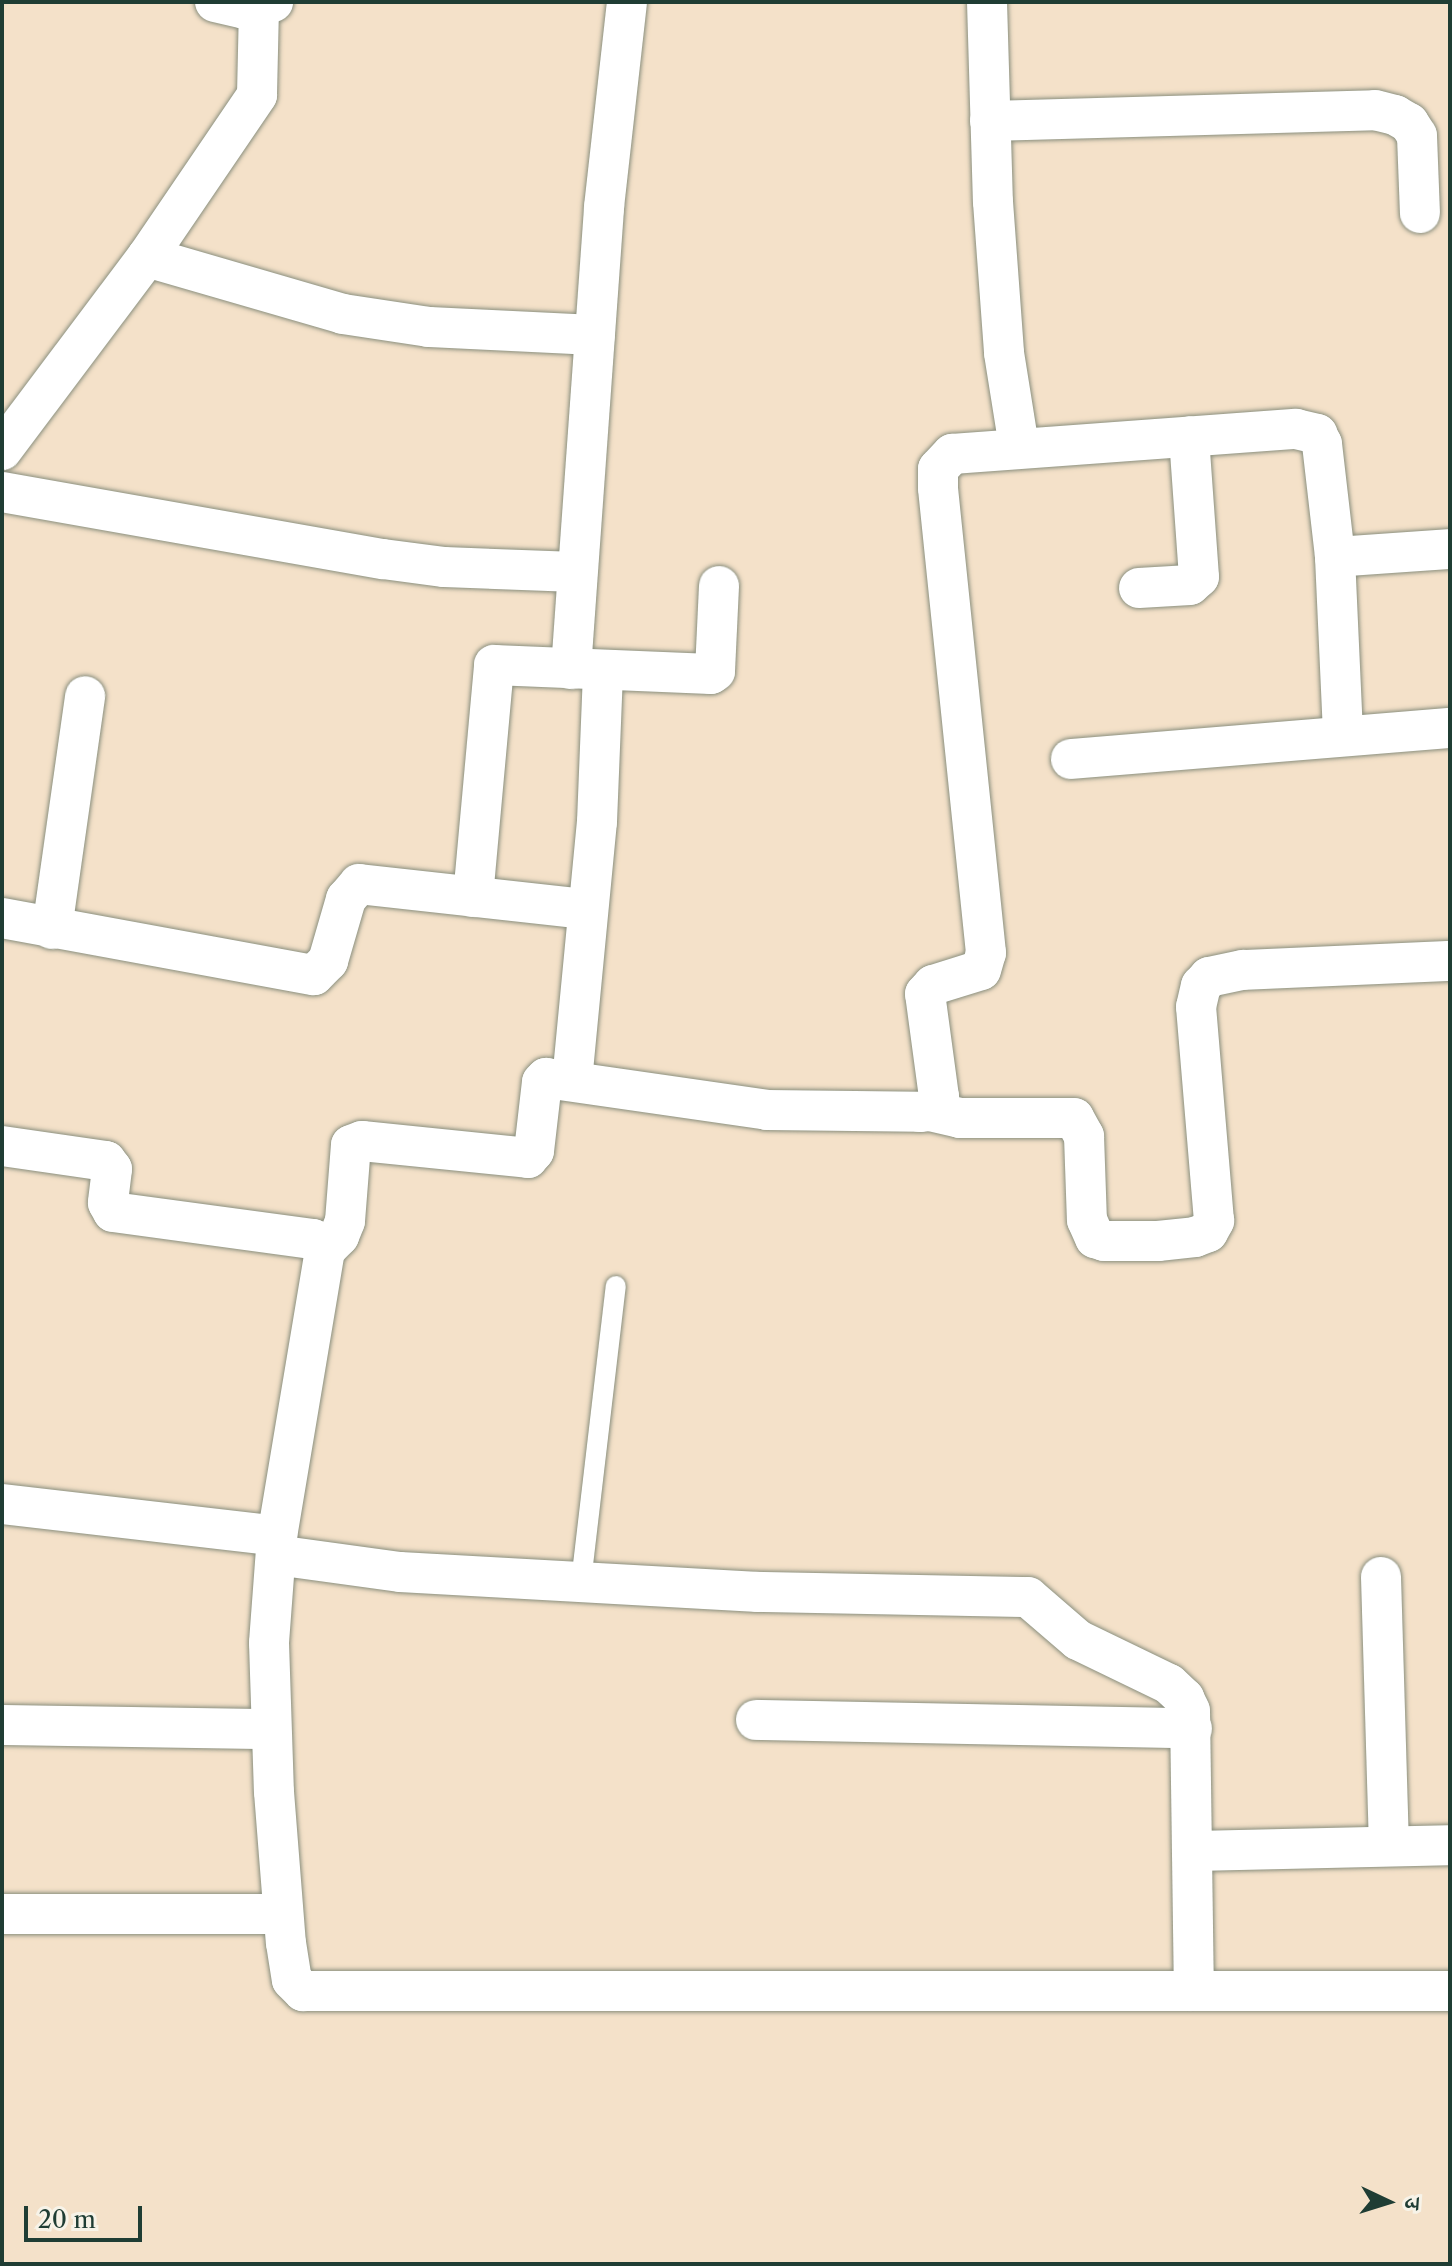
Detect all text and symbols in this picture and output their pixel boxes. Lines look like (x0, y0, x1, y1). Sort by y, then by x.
north arrow (1348, 2162, 1428, 2242)
scale bar (28, 2190, 146, 2240)
text: उ (1399, 2197, 1426, 2210)
text: 20 m (38, 2205, 96, 2234)

